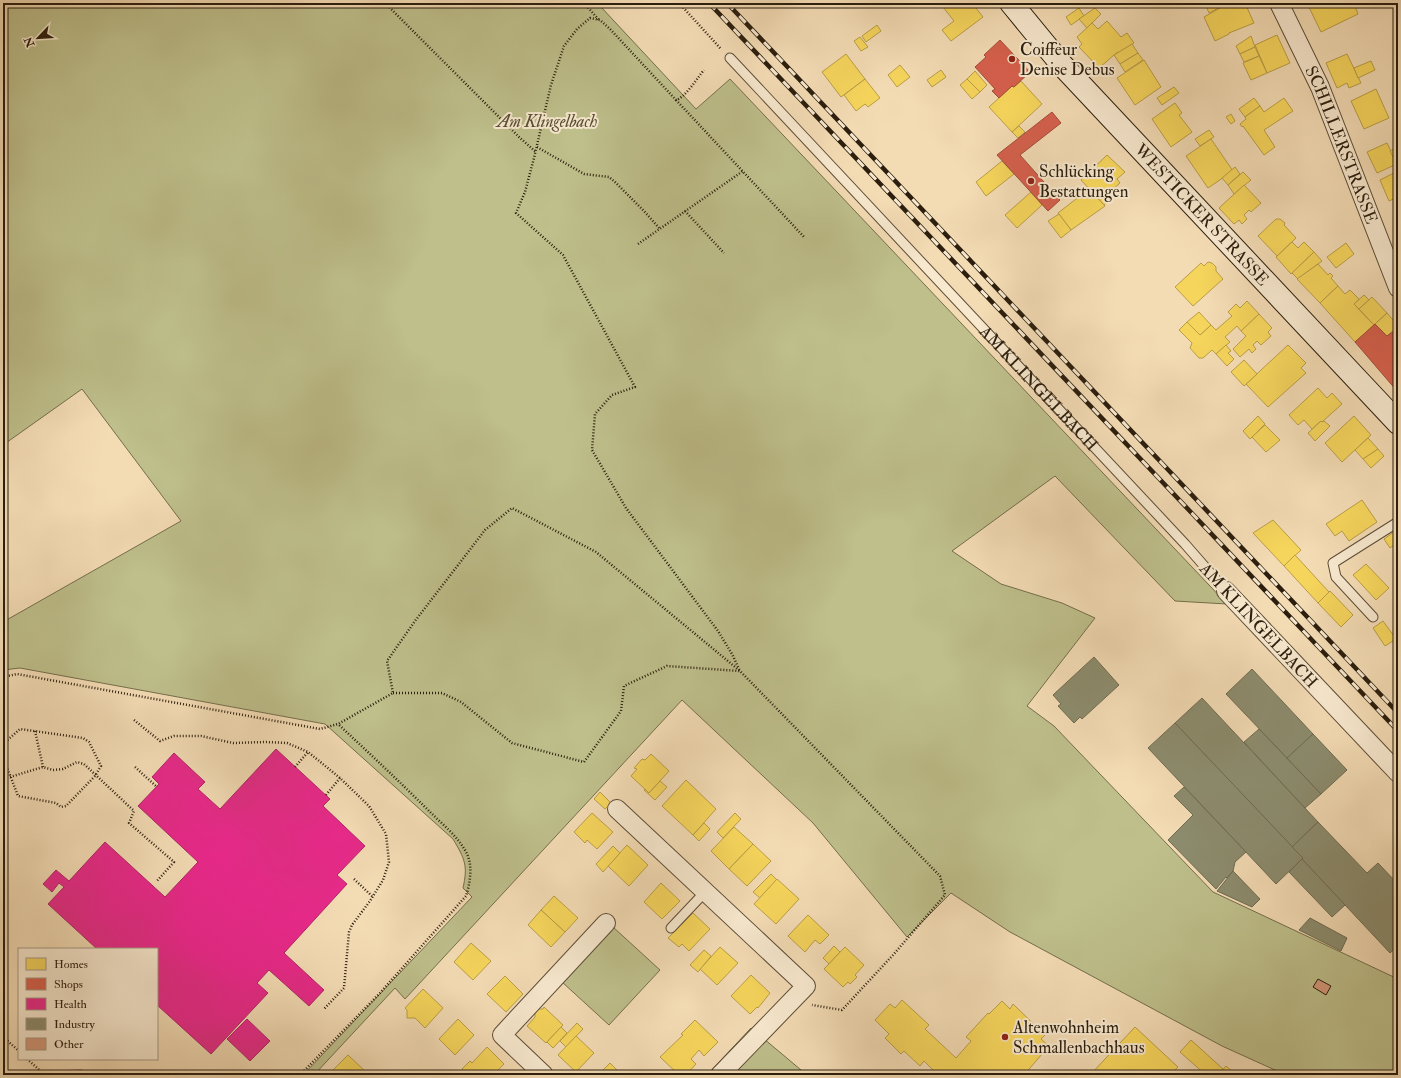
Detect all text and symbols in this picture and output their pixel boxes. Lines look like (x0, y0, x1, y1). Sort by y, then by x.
north arrow (18, 18, 58, 58)
text: N (21, 34, 38, 50)
place label: Coiffeur Denise Debus (1020, 39, 1115, 80)
marker: Coiffeur Denise Debus (1007, 54, 1017, 64)
street label: SCHILLERSTRASSE (1300, 62, 1382, 227)
park label: Am Klingelbach (495, 111, 598, 132)
street label: WESTICKER STRASSE (1129, 139, 1273, 290)
place label: Schlücking Bestattungen (1039, 161, 1129, 202)
marker: Schlücking Bestattungen (1026, 176, 1036, 186)
street label: AM KLINGELBACH (974, 321, 1102, 455)
street label: AM KLINGELBACH (1194, 558, 1322, 692)
legend (18, 948, 158, 1060)
text: Homes (54, 957, 88, 972)
text: Shops (54, 977, 83, 992)
text: Health (54, 997, 88, 1012)
text: Industry (54, 1017, 96, 1032)
place label: Altenwohnheim Schmallenbachhaus (1012, 1017, 1145, 1058)
marker: Altenwohnheim Schmallenbachhaus (1000, 1032, 1010, 1042)
text: Other (54, 1037, 84, 1052)

